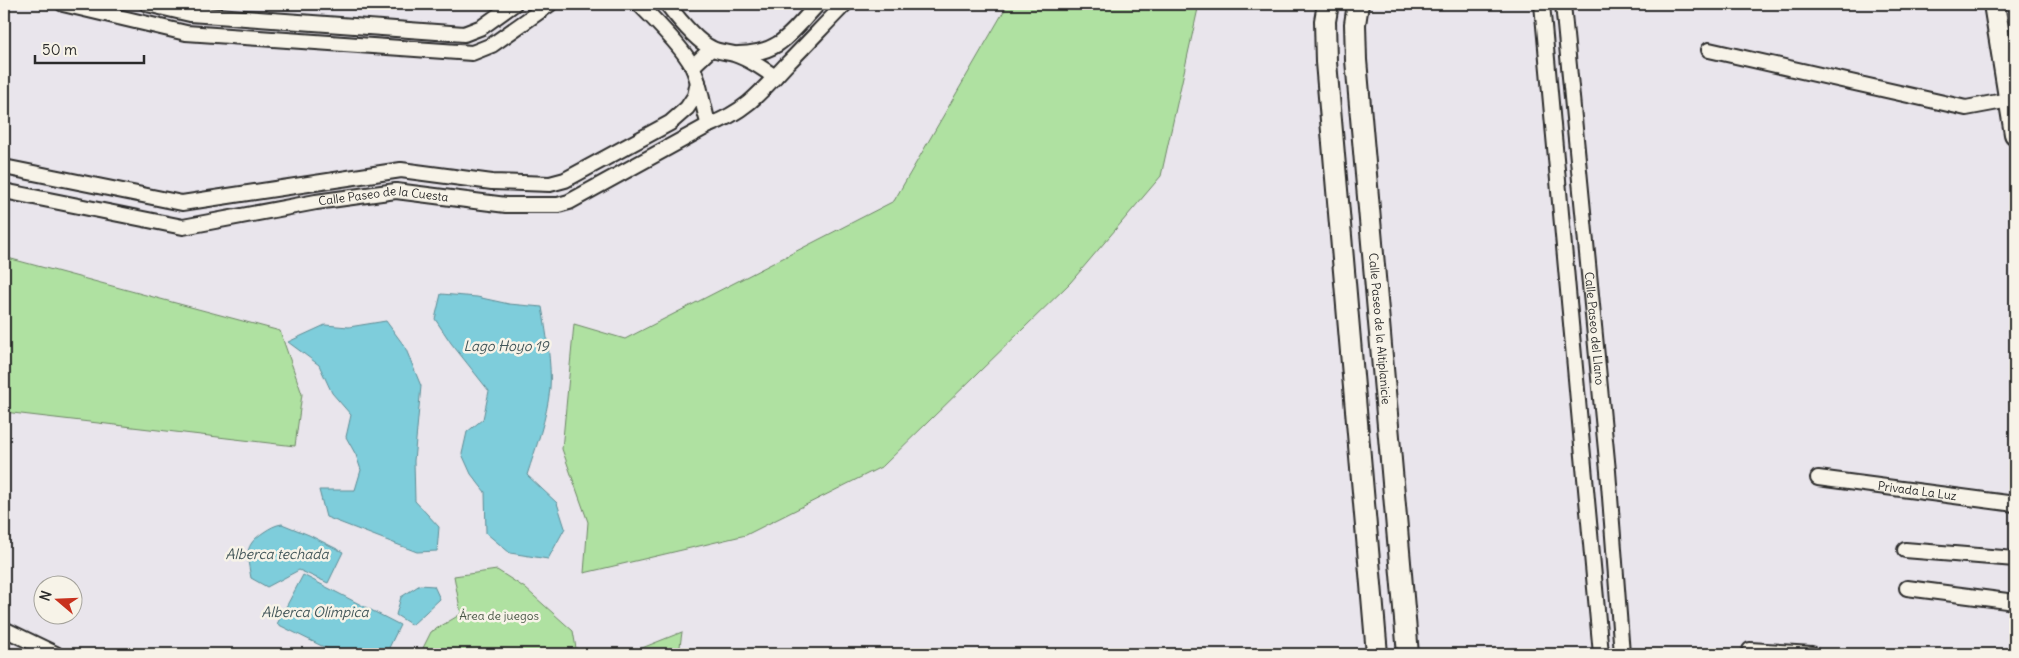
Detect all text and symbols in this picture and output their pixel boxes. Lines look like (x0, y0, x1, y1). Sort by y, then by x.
scale bar (35, 32, 144, 64)
text: 50 m (42, 40, 77, 59)
street label: Calle Paseo de la Cuesta (317, 183, 450, 209)
street label: Calle Paseo de la Altiplanicie (1366, 252, 1394, 405)
street label: Calle Paseo del Llano (1582, 271, 1608, 386)
water label: Lago Hoyo 19 (463, 337, 551, 355)
street label: Privada La Luz (1877, 478, 1958, 503)
water label: Alberca techada (226, 545, 329, 563)
north arrow (32, 576, 82, 626)
text: N (36, 588, 56, 603)
water label: Alberca Olímpica (262, 603, 369, 621)
park label: Área de juegos (459, 608, 539, 623)

